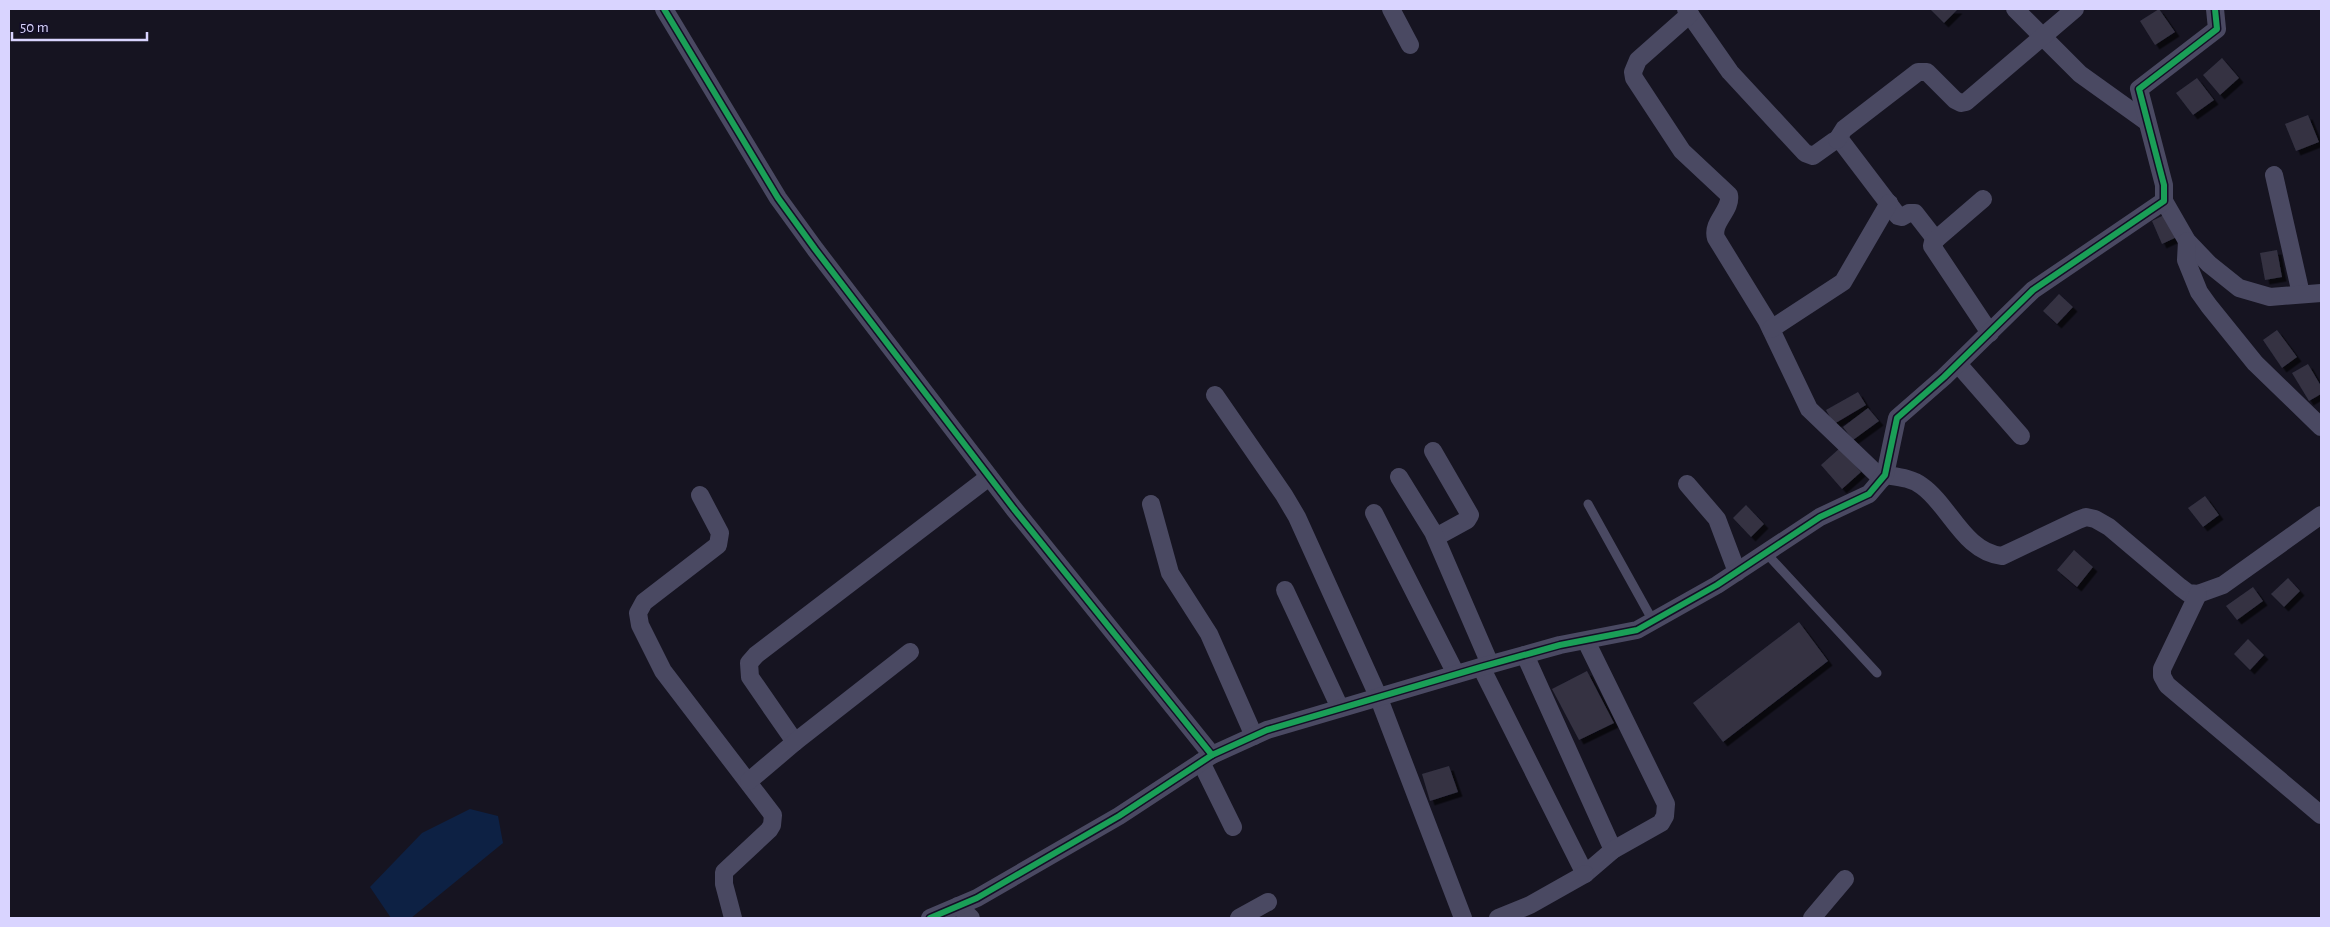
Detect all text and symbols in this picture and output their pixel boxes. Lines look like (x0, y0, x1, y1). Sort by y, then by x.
scale bar (12, 10, 148, 42)
text: 50 m (20, 20, 49, 35)

